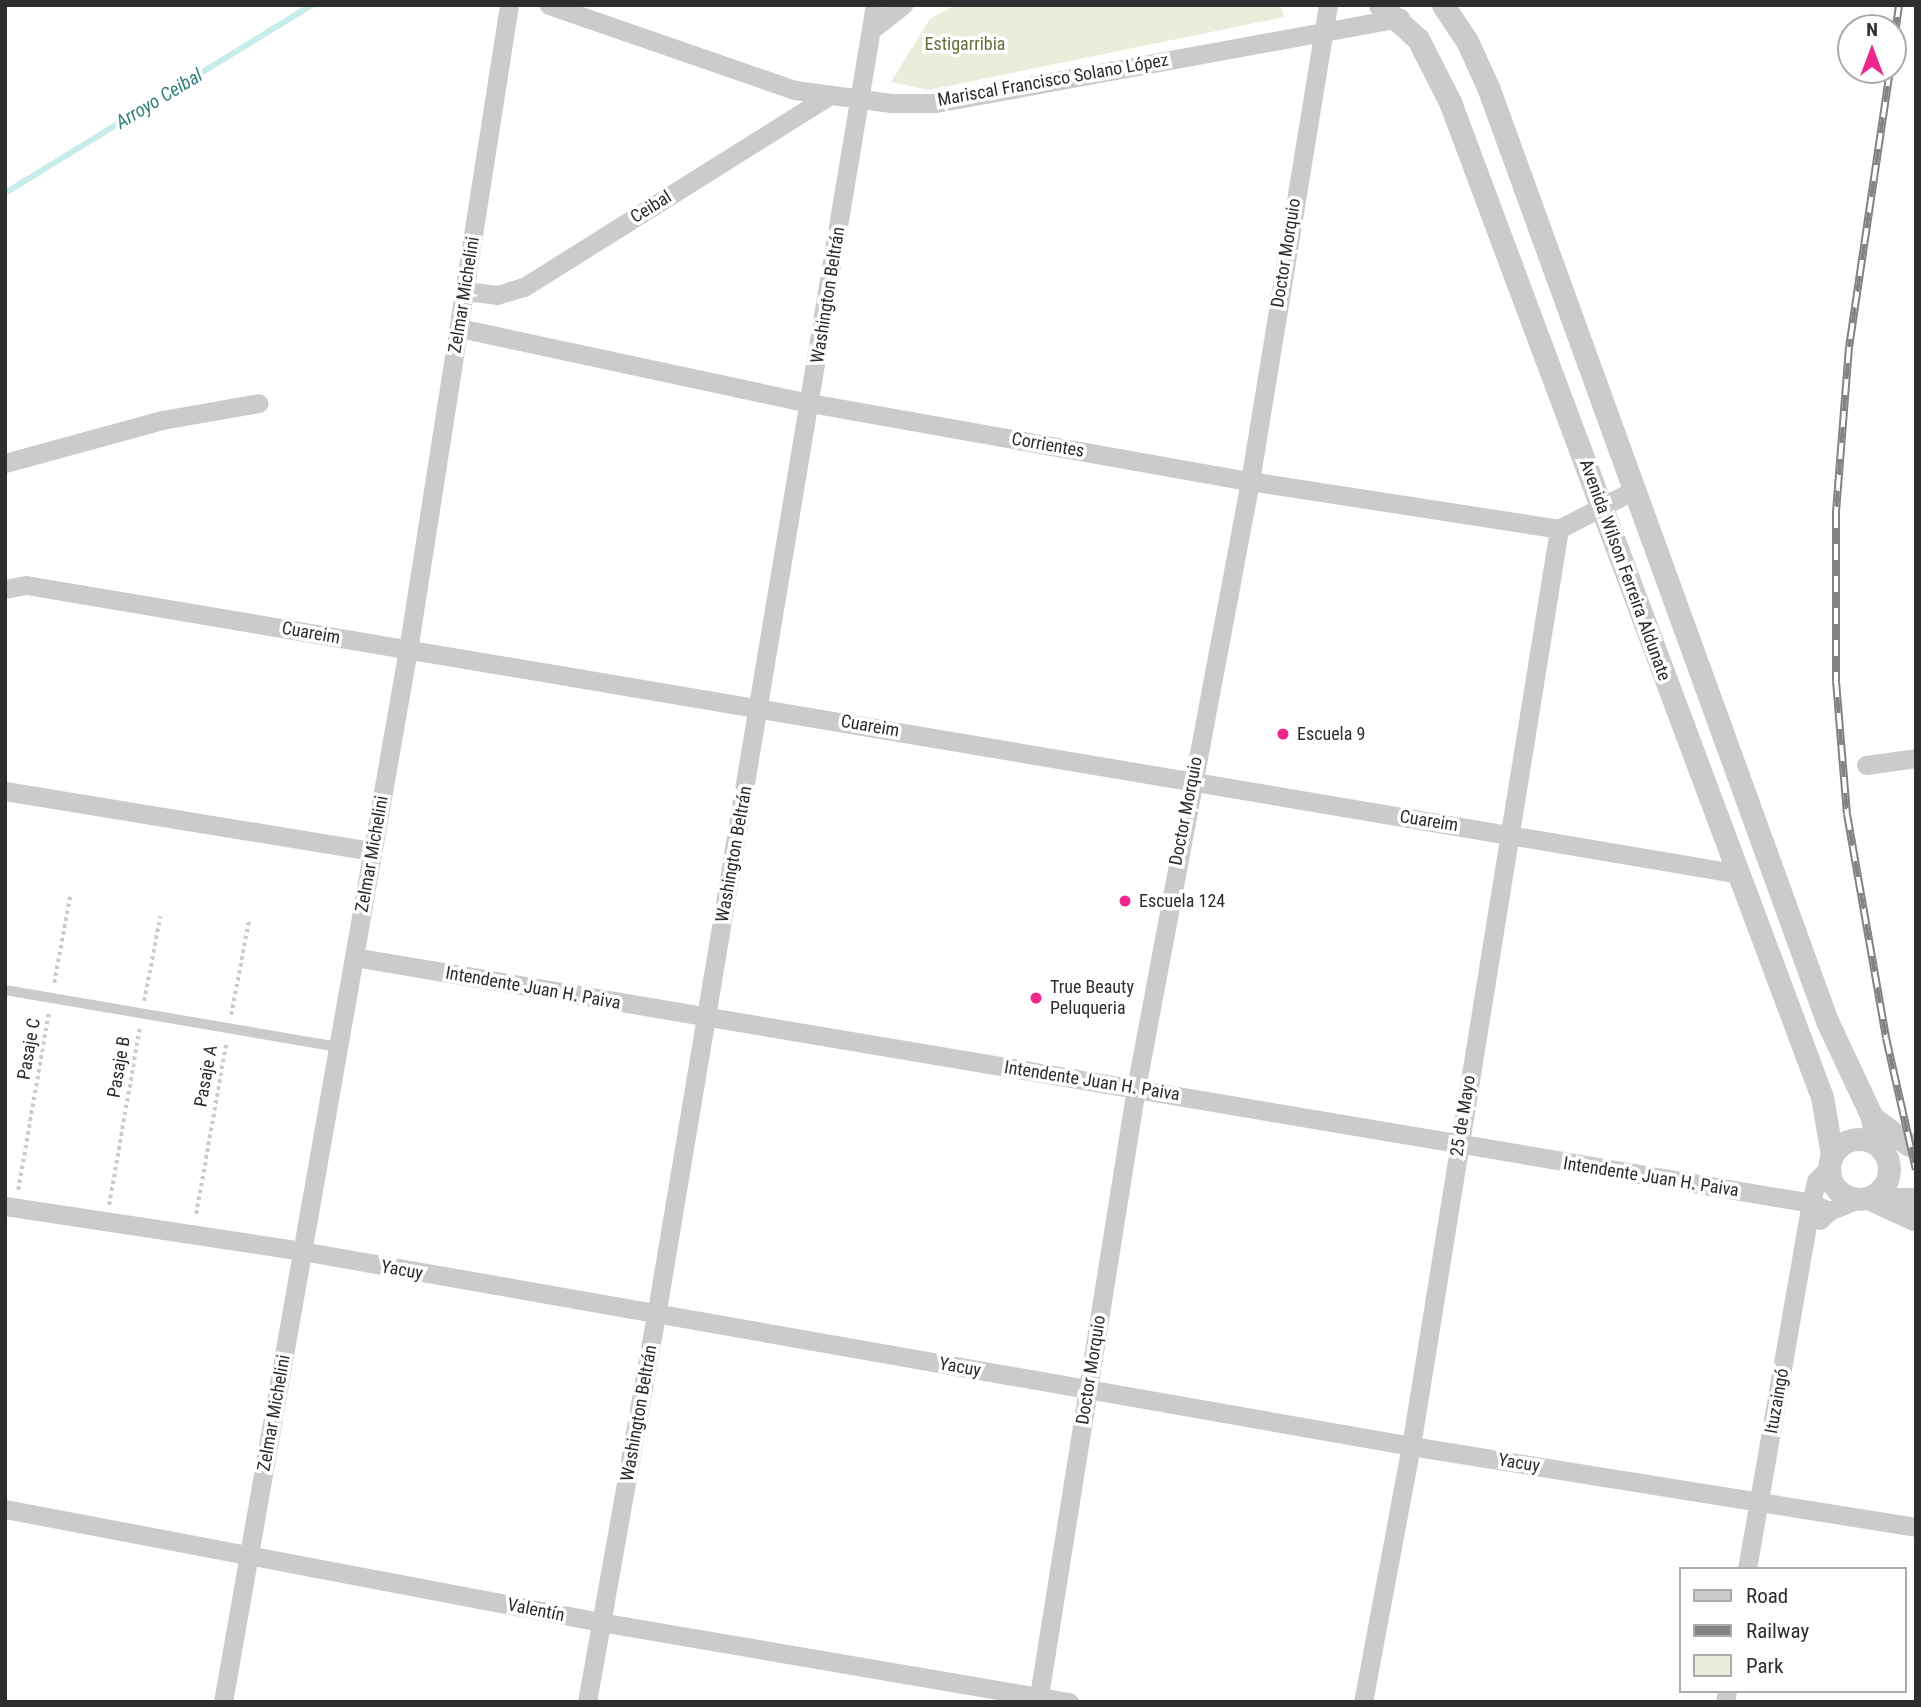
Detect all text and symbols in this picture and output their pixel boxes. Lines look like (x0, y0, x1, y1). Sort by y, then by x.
north arrow (1837, 14, 1907, 84)
text: N (1866, 18, 1878, 41)
park label: Estigarribia (925, 33, 1005, 55)
street label: Mariscal Francisco Solano López (936, 49, 1170, 111)
water label: Arroyo Ceibal (111, 64, 207, 134)
street label: Ceibal (626, 186, 676, 228)
street label: Doctor Morquio (1267, 197, 1305, 309)
street label: Washington Beltrán (807, 225, 849, 365)
street label: Zelmar Michelini (444, 235, 484, 355)
street label: Corrientes (1010, 428, 1086, 462)
street label: Avenida Wilson Ferreira Aldunate (1575, 456, 1675, 684)
street label: Cuareim (280, 617, 342, 649)
street label: Cuareim (839, 710, 901, 742)
place label: Escuela 9 (1297, 723, 1365, 745)
marker: Escuela 9 (1275, 726, 1291, 742)
street label: Doctor Morquio (1165, 755, 1207, 867)
street label: Washington Beltrán (711, 784, 757, 924)
street label: Zelmar Michelini (351, 794, 393, 914)
street label: Cuareim (1398, 806, 1460, 836)
place label: Escuela 124 (1139, 890, 1225, 912)
marker: Escuela 124 (1117, 893, 1133, 909)
street label: Intendente Juan H. Paiva (444, 962, 622, 1014)
place label: True Beauty Peluqueria (1050, 977, 1134, 1020)
marker: True Beauty Peluqueria (1028, 990, 1044, 1006)
street label: Pasaje C (13, 1017, 45, 1081)
street label: Pasaje B (103, 1035, 135, 1099)
street label: Pasaje A (190, 1043, 222, 1109)
street label: Intendente Juan H. Paiva (1003, 1056, 1181, 1106)
street label: 25 de Mayo (1446, 1074, 1480, 1158)
street label: Intendente Juan H. Paiva (1562, 1152, 1740, 1202)
street label: Yacuy (379, 1256, 425, 1284)
street label: Doctor Morquio (1072, 1314, 1110, 1426)
street label: Washington Beltrán (616, 1343, 662, 1483)
street label: Zelmar Michelini (253, 1353, 295, 1473)
street label: Yacuy (937, 1353, 983, 1381)
street label: Ituzaingó (1761, 1367, 1793, 1435)
street label: Yacuy (1497, 1449, 1541, 1477)
legend (1680, 1567, 1907, 1693)
text: Road (1746, 1584, 1788, 1608)
street label: Valentín (506, 1594, 566, 1626)
text: Railway (1746, 1619, 1809, 1643)
text: Park (1746, 1654, 1783, 1678)

